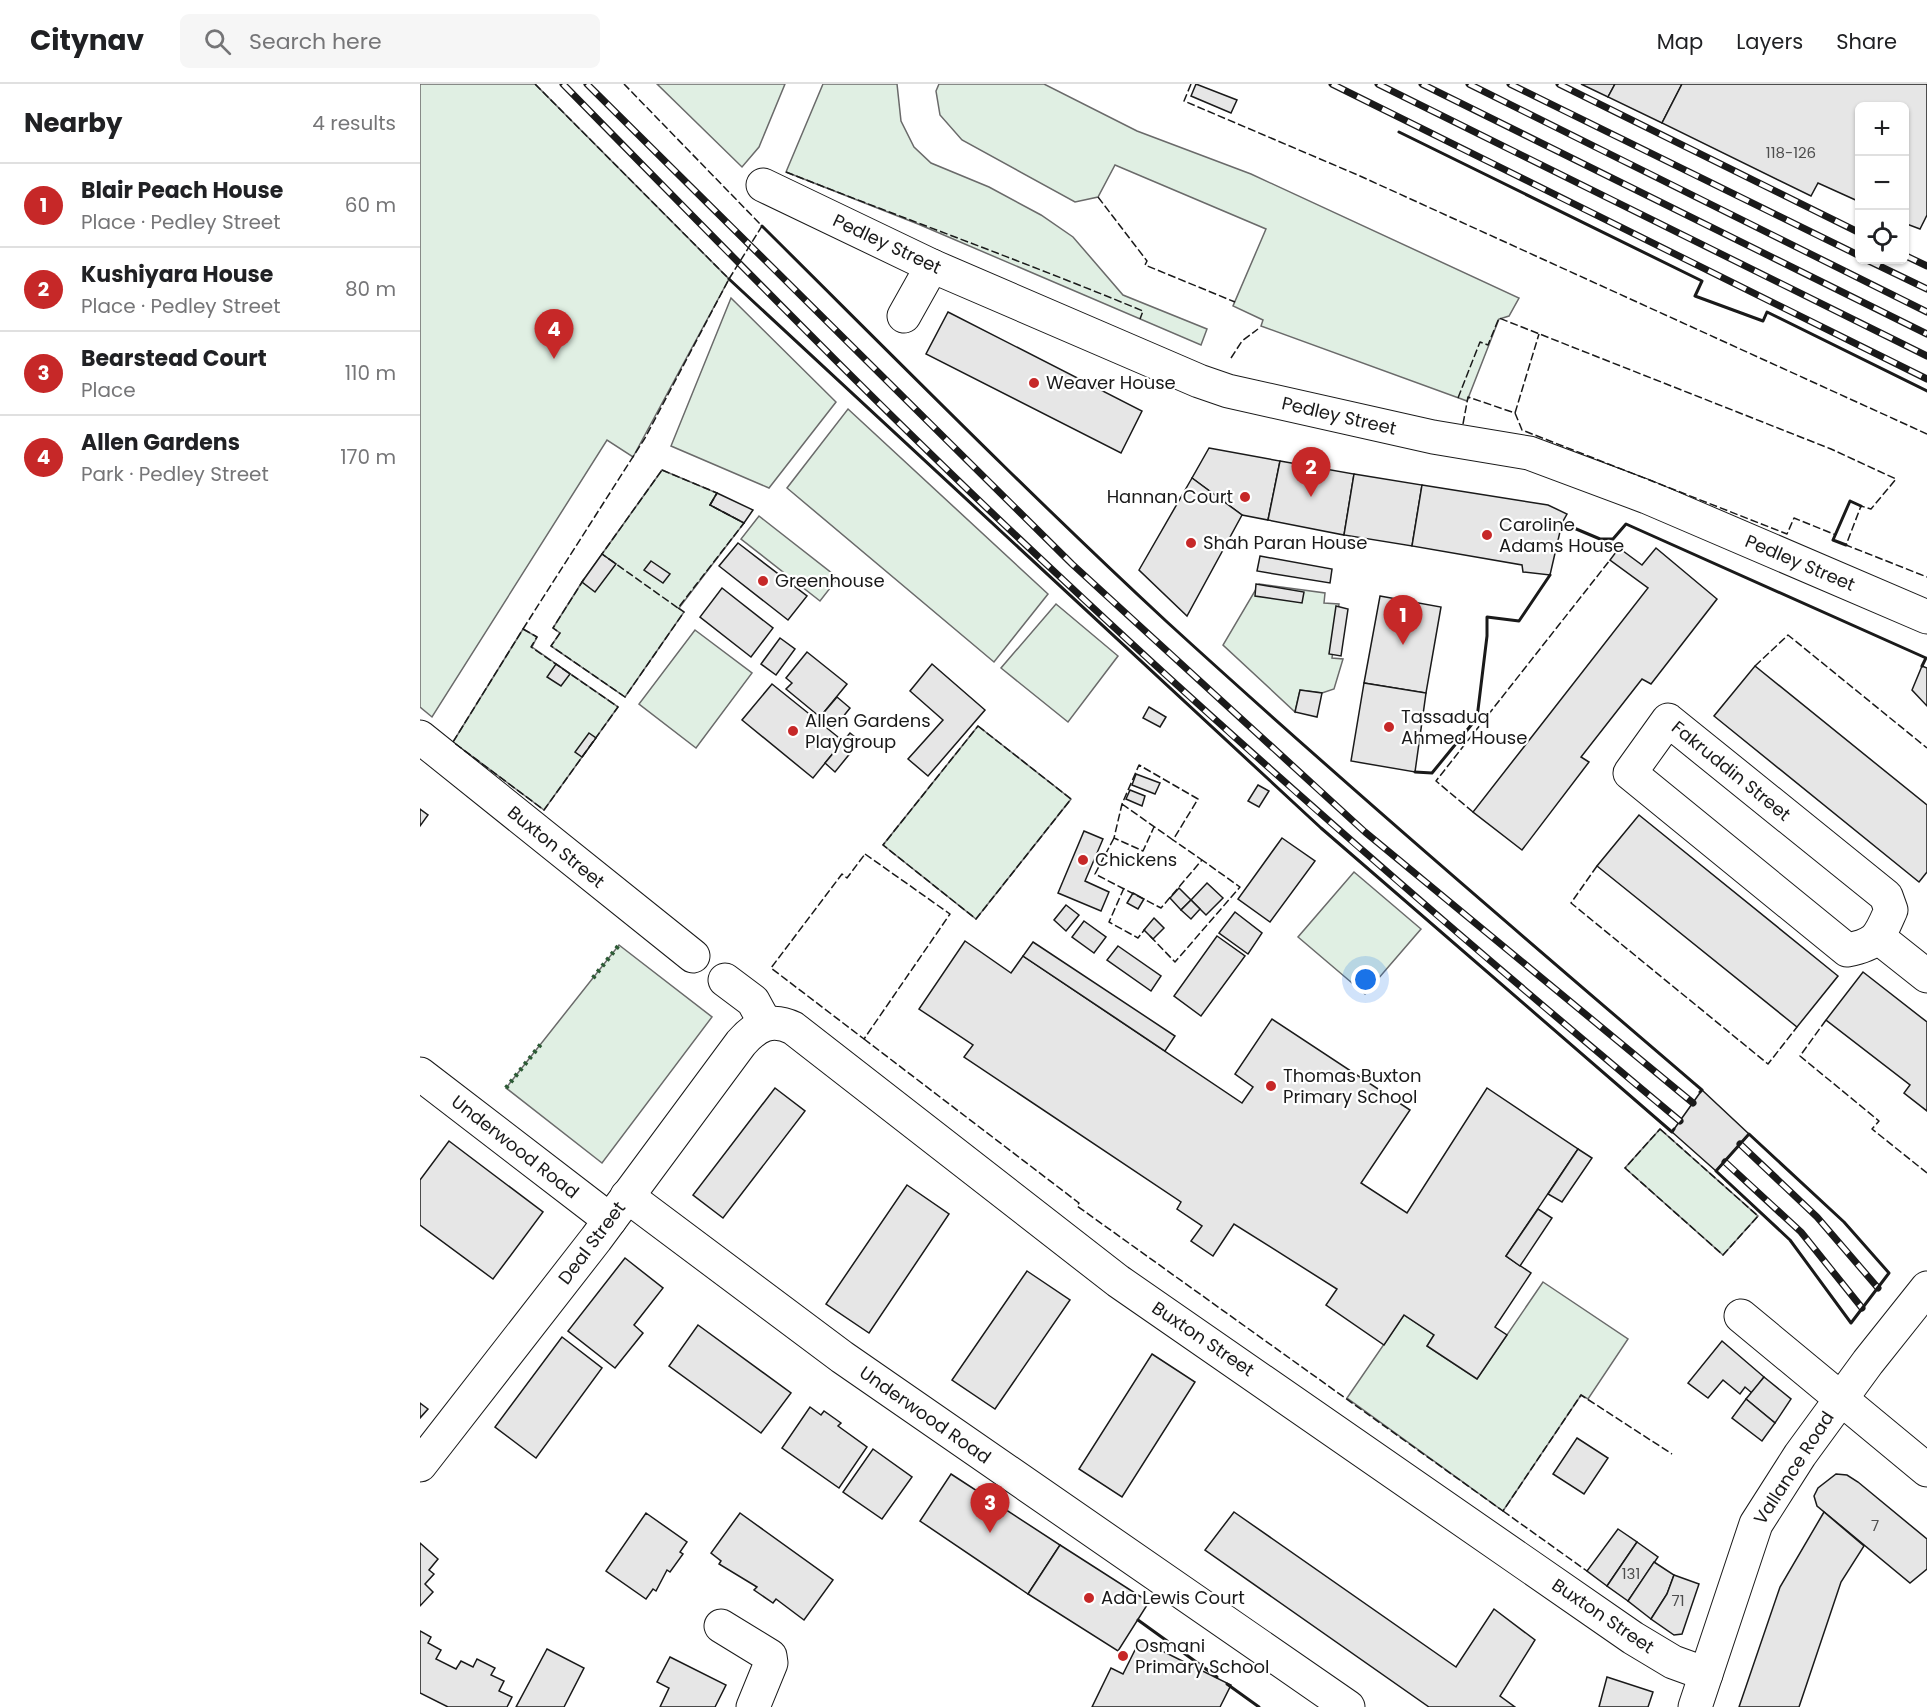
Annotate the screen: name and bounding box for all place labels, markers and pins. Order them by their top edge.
pin: 4 [534,310,574,359]
place label: Weaver House [1046,370,1176,395]
marker: Weaver House [1027,376,1041,390]
pin: 2 [1292,448,1330,497]
place label: Hannan Court [1107,484,1233,509]
marker: Hannan Court [1238,490,1252,504]
place label: Caroline Adams House [1499,512,1624,558]
marker: Caroline Adams House [1480,528,1494,542]
place label: Shah Paran House [1203,530,1367,555]
marker: Shah Paran House [1184,536,1198,550]
place label: Greenhouse [775,568,885,593]
marker: Greenhouse [756,574,770,588]
pin: 1 [1384,596,1422,645]
place label: Tassaduq Ahmed House [1401,704,1527,750]
place label: Allen Gardens Playgroup [805,708,931,754]
marker: Tassaduq Ahmed House [1382,720,1396,734]
marker: Allen Gardens Playgroup [786,724,800,738]
place label: Chickens [1095,847,1177,872]
marker: Chickens [1076,853,1090,867]
place label: Thomas Buxton Primary School [1283,1063,1421,1109]
marker: Thomas Buxton Primary School [1264,1079,1278,1093]
pin: 3 [970,1484,1010,1533]
place label: Ada Lewis Court [1101,1585,1245,1610]
marker: Ada Lewis Court [1082,1591,1096,1605]
place label: Osmani Primary School [1135,1633,1269,1679]
marker: Osmani Primary School [1116,1649,1130,1663]

